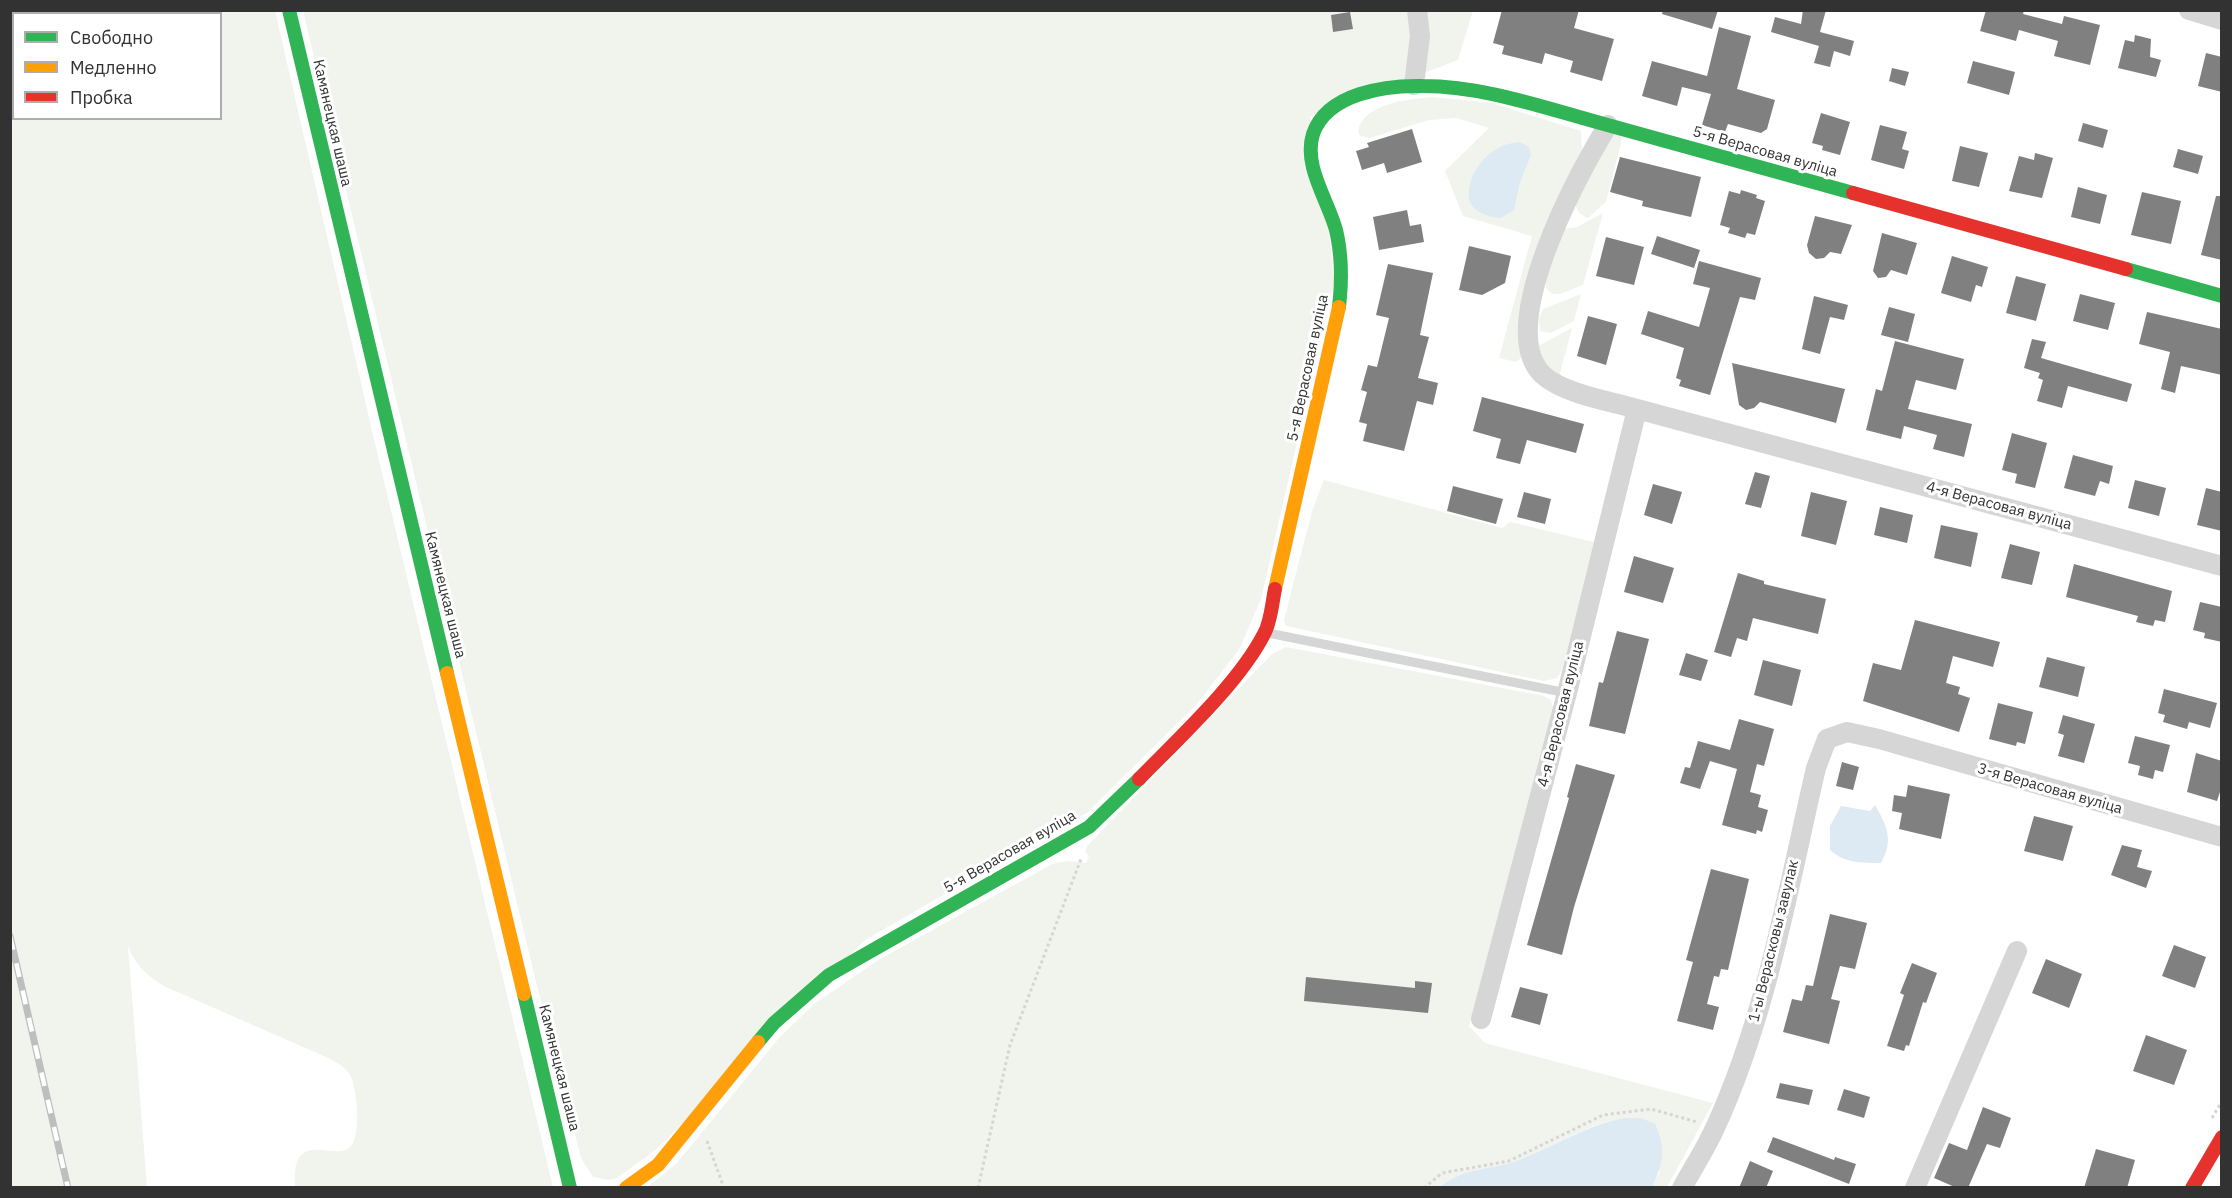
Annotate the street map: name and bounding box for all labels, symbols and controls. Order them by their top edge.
legend [12,12,222,120]
text: Свободно [70,26,153,49]
text: Медленно [70,56,157,79]
street label: Камянецкая шаша [309,58,355,188]
text: Пробка [70,86,133,109]
street label: 5-я Верасовая вуліца [1691,123,1839,181]
street label: 5-я Верасовая вуліца [1284,293,1332,443]
street label: 4-я Верасовая вуліца [1924,478,2074,534]
street label: Камянецкая шаша [421,530,469,660]
street label: 4-я Верасовая вуліца [1534,639,1588,789]
street label: 3-я Верасовая вуліца [1976,760,2124,818]
street label: 5-я Верасовая вуліца [941,807,1079,897]
street label: 1-ы Верасковы завулак [1745,858,1803,1024]
street label: Камянецкая шаша [535,1003,583,1133]

